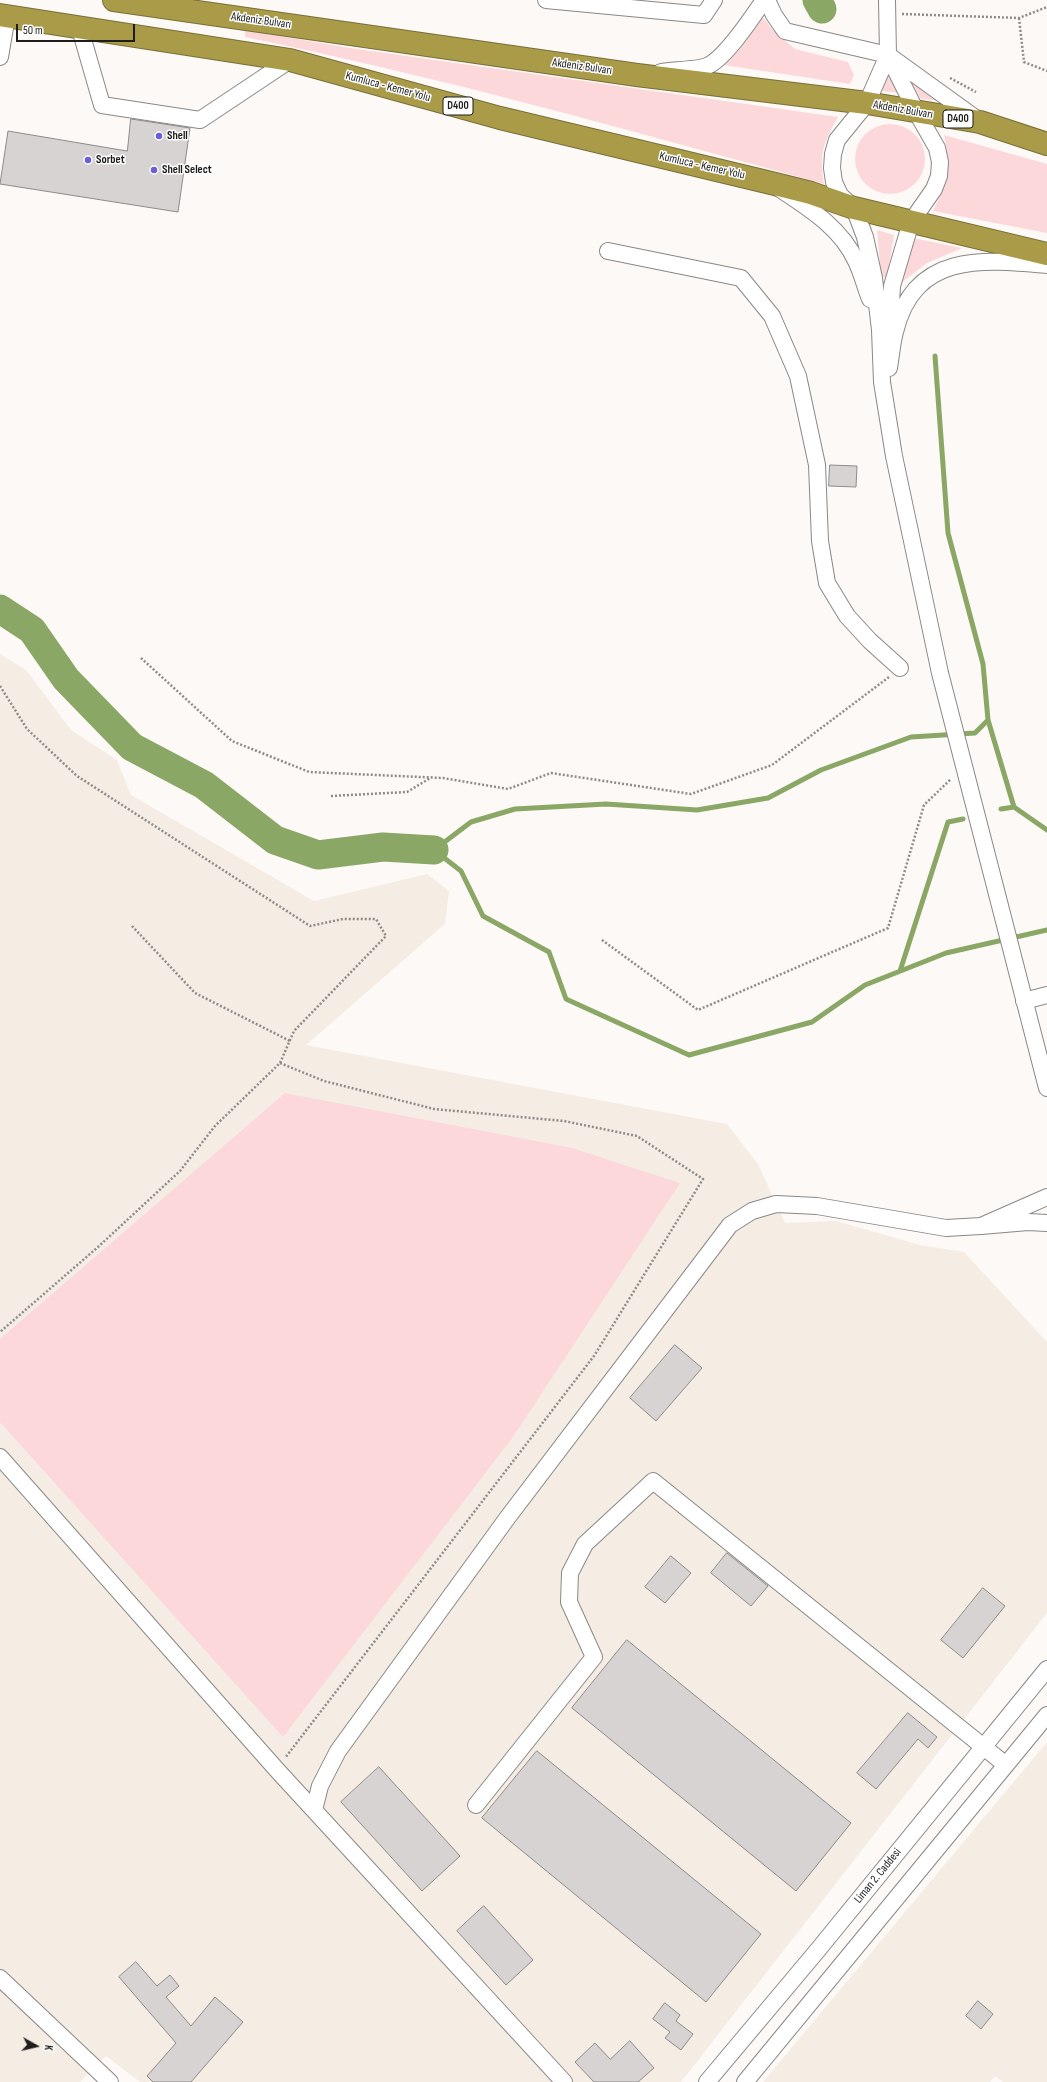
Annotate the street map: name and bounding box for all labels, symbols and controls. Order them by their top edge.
street label: Akdeniz Bulvarı [230,10,292,32]
scale bar [18,16,137,42]
text: 50 m [23,23,43,38]
street label: Akdeniz Bulvarı [551,56,613,78]
street label: Kumluca - Kemer Yolu [344,69,432,105]
road number: D400 [443,97,473,115]
street label: Akdeniz Bulvarı [872,98,934,122]
road number: D400 [943,110,973,128]
place label: Shell [167,129,188,143]
marker: Shell [154,131,164,141]
street label: Kumluca - Kemer Yolu [658,149,746,183]
place label: Sorbet [96,153,125,167]
marker: Sorbet [83,155,93,165]
place label: Shell Select [162,163,212,177]
marker: Shell Select [149,165,159,175]
street label: Liman 2. Caddesi [851,1846,905,1906]
north arrow [16,2026,56,2066]
text: K [42,2044,55,2051]

